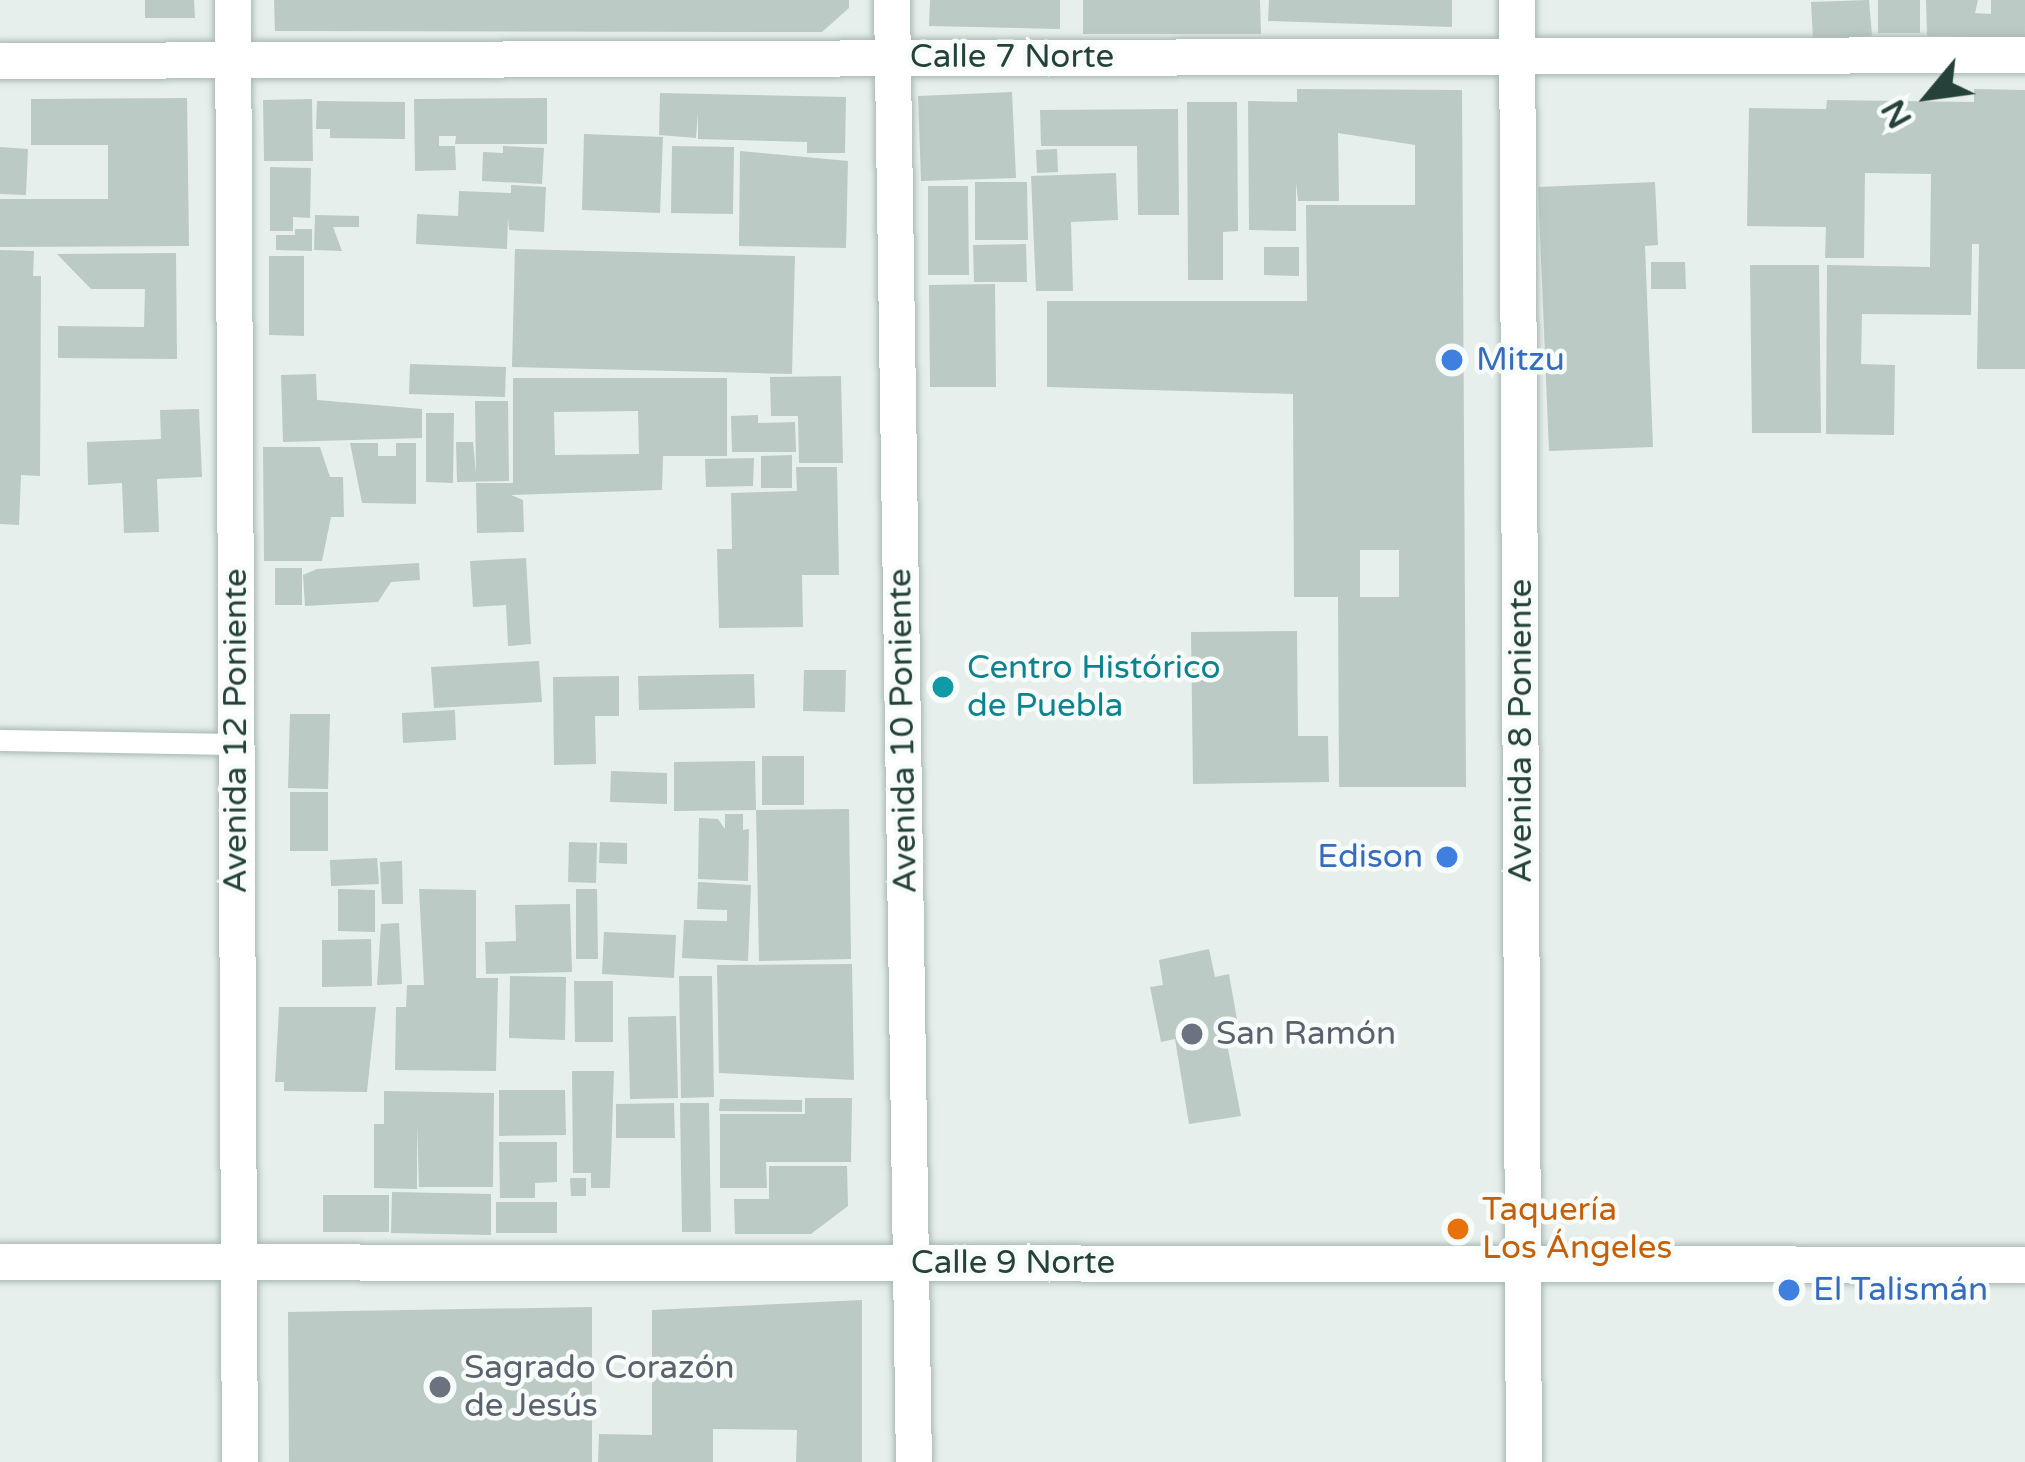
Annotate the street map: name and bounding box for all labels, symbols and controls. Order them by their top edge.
north arrow [1869,36,1989,156]
street label: Calle 7 Norte [910,37,1114,77]
text: N [1874,93,1921,135]
place label: Mitzu [1476,340,1565,380]
marker: Mitzu [1439,347,1465,373]
street label: Avenida 12 Poniente [216,568,256,894]
street label: Avenida 10 Poniente [880,568,926,894]
street label: Avenida 8 Poniente [1501,579,1541,883]
place label: Centro Histórico de Puebla [967,648,1221,726]
marker: Centro Histórico de Puebla [930,674,956,700]
place label: Edison [1317,837,1423,877]
marker: Edison [1434,844,1460,870]
place label: San Ramón [1216,1014,1396,1054]
marker: San Ramón [1179,1021,1205,1047]
place label: Taquería Los Ángeles [1482,1190,1672,1268]
marker: Taquería Los Ángeles [1445,1216,1471,1242]
street label: Calle 9 Norte [911,1243,1115,1283]
place label: El Talismán [1813,1270,1988,1310]
marker: El Talismán [1776,1277,1802,1303]
place label: Sagrado Corazón de Jesús [464,1348,735,1426]
marker: Sagrado Corazón de Jesús [427,1374,453,1400]

